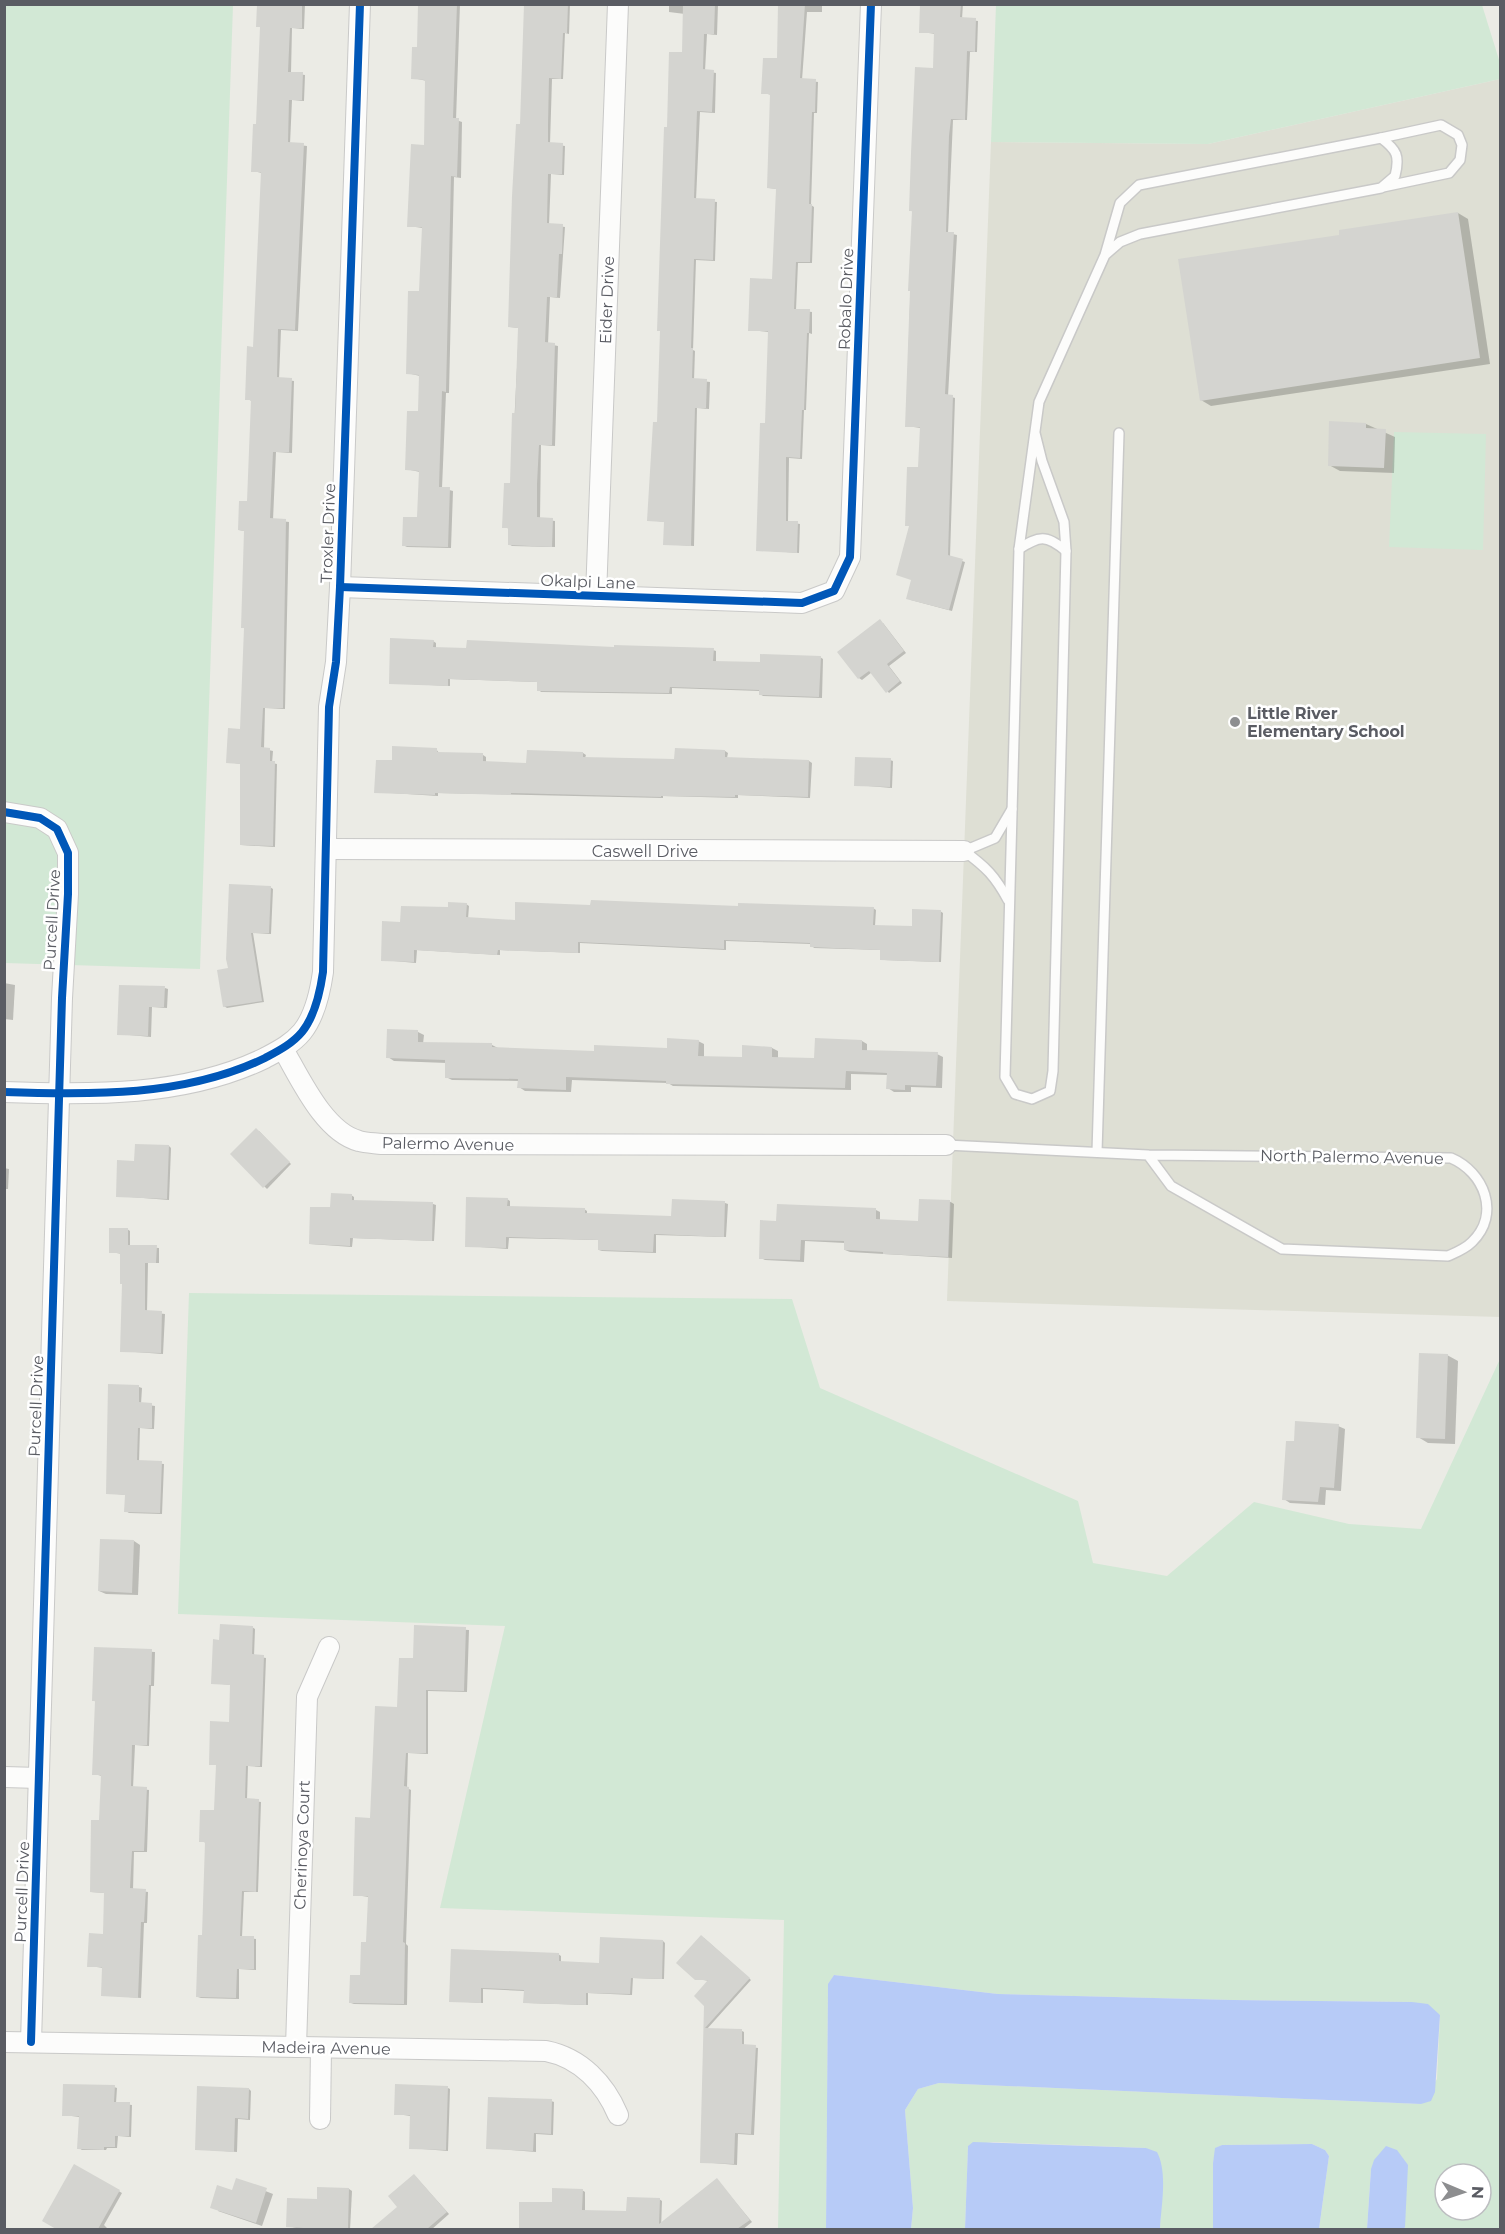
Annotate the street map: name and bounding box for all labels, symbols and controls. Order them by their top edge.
street label: Robalo Drive [835,248,857,350]
street label: Eider Drive [596,256,618,344]
street label: Troxler Drive [317,483,339,583]
street label: Okalpi Lane [540,571,636,593]
place label: Little River Elementary School [1247,704,1405,741]
marker: Little River Elementary School [1228,715,1242,729]
street label: Caswell Drive [592,842,698,861]
street label: Purcell Drive [40,869,64,971]
street label: Palermo Avenue [382,1133,514,1155]
street label: North Palermo Avenue [1260,1146,1444,1168]
street label: Purcell Drive [25,1355,47,1457]
street label: Cherinoya Court [290,1779,314,1910]
street label: Purcell Drive [11,1841,33,1943]
street label: Madeira Avenue [261,2037,391,2059]
north arrow [1433,2162,1493,2222]
text: N [1468,2186,1487,2199]

